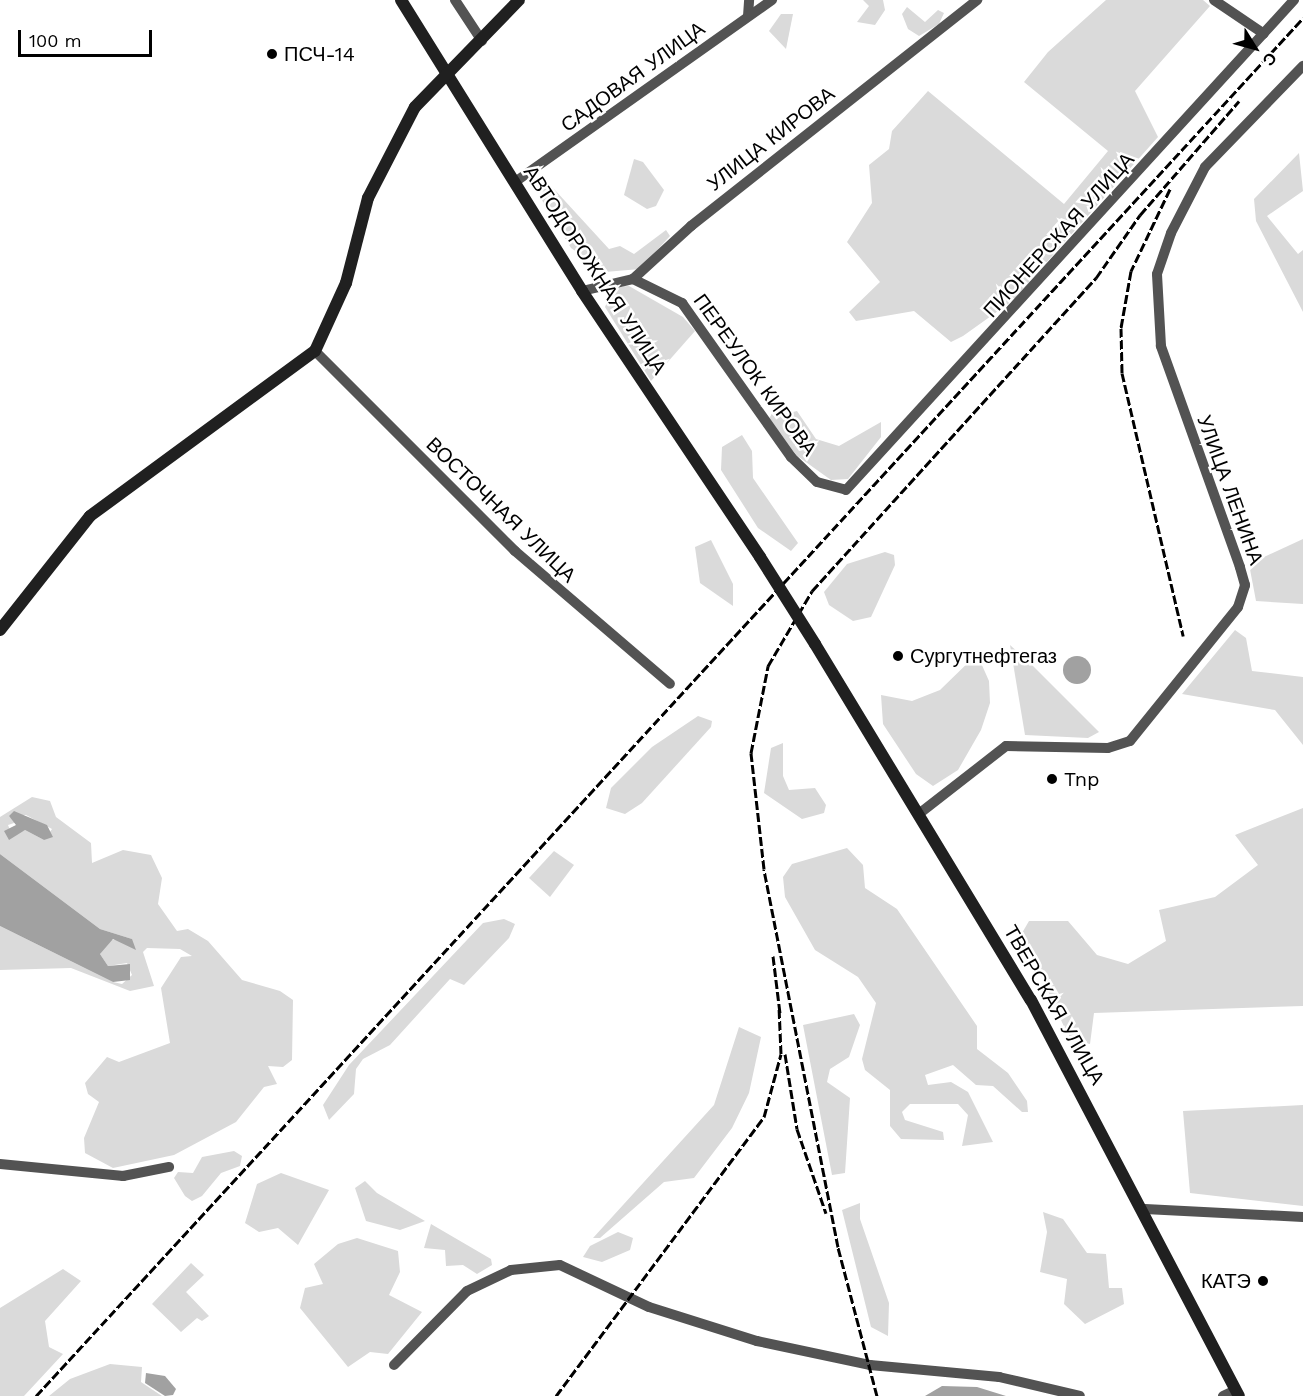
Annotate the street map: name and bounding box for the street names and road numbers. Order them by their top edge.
street label: САДОВАЯ УЛИЦА [556,17,710,137]
street label: УЛИЦА КИРОВА [703,82,839,196]
street label: ПИОНЕРСКАЯ УЛИЦА [979,148,1139,322]
street label: АВТОДОРОЖНАЯ УЛИЦА [518,161,672,379]
street label: ПЕРЕУЛОК КИРОВА [688,289,822,461]
street label: УЛИЦА ЛЕНИНА [1192,412,1268,568]
street label: ВОСТОЧНАЯ УЛИЦА [421,432,581,588]
street label: ТВЕРСКАЯ УЛИЦА [999,921,1109,1089]

